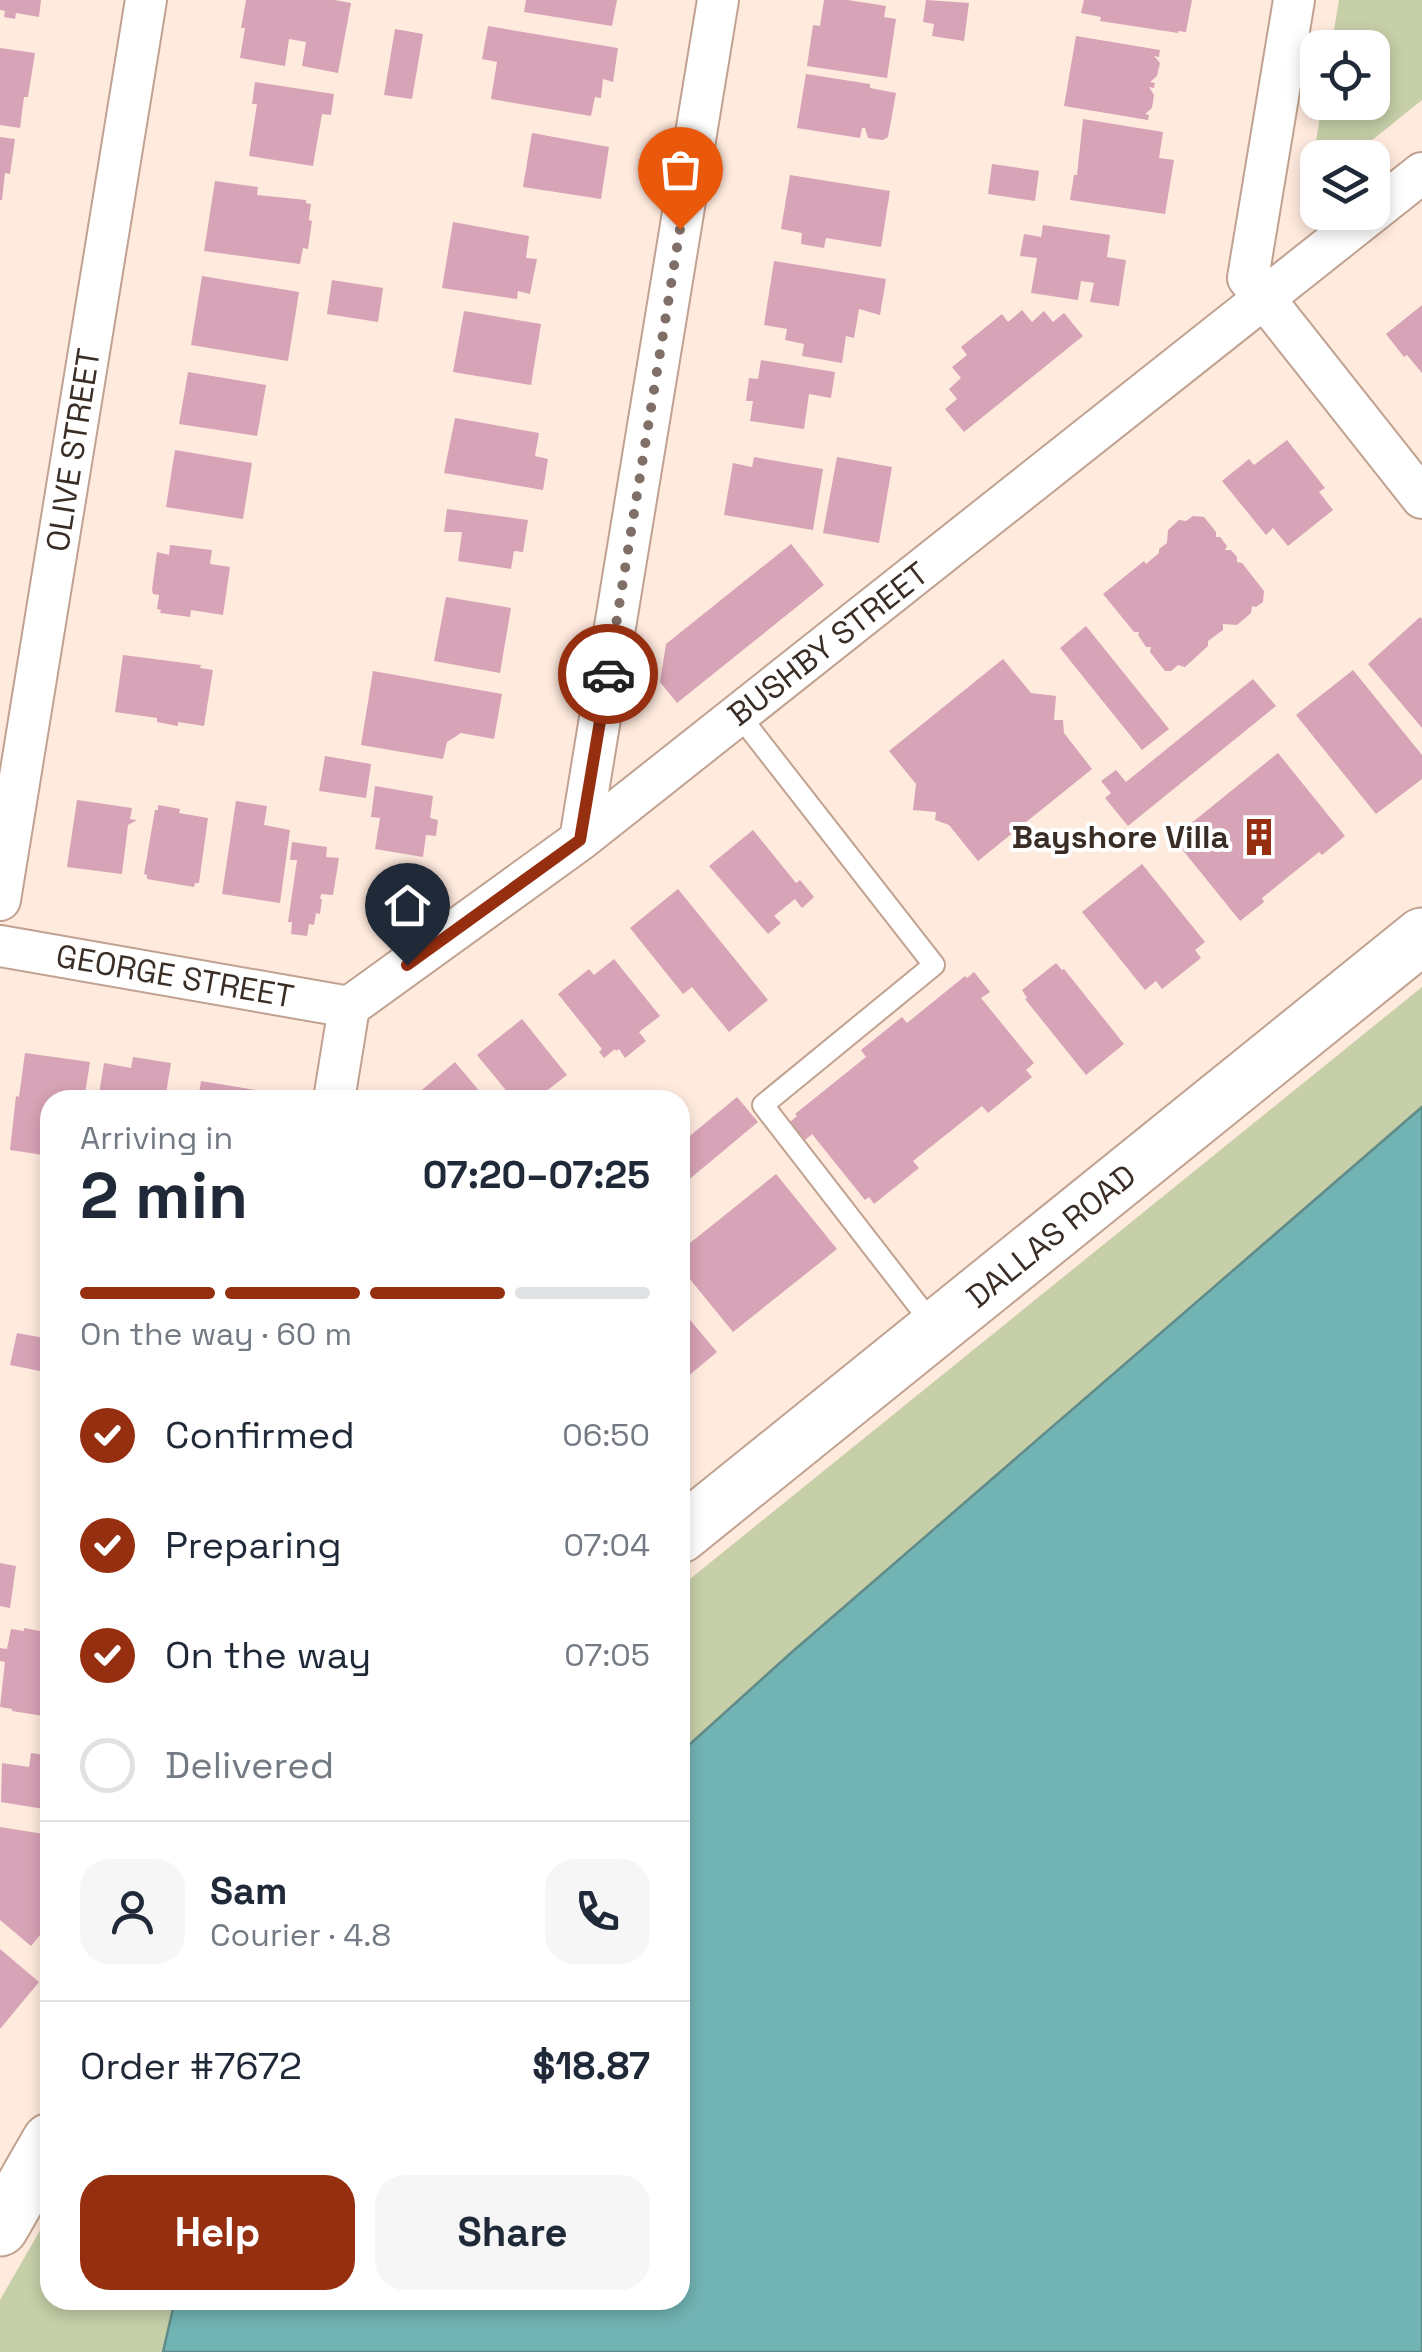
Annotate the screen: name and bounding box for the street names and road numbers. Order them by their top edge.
street label: OLIVE STREET [37,346,109,554]
street label: BUSHBY STREET [720,553,936,735]
street label: GEORGE STREET [53,935,297,1017]
street label: DALLAS ROAD [958,1155,1144,1317]

